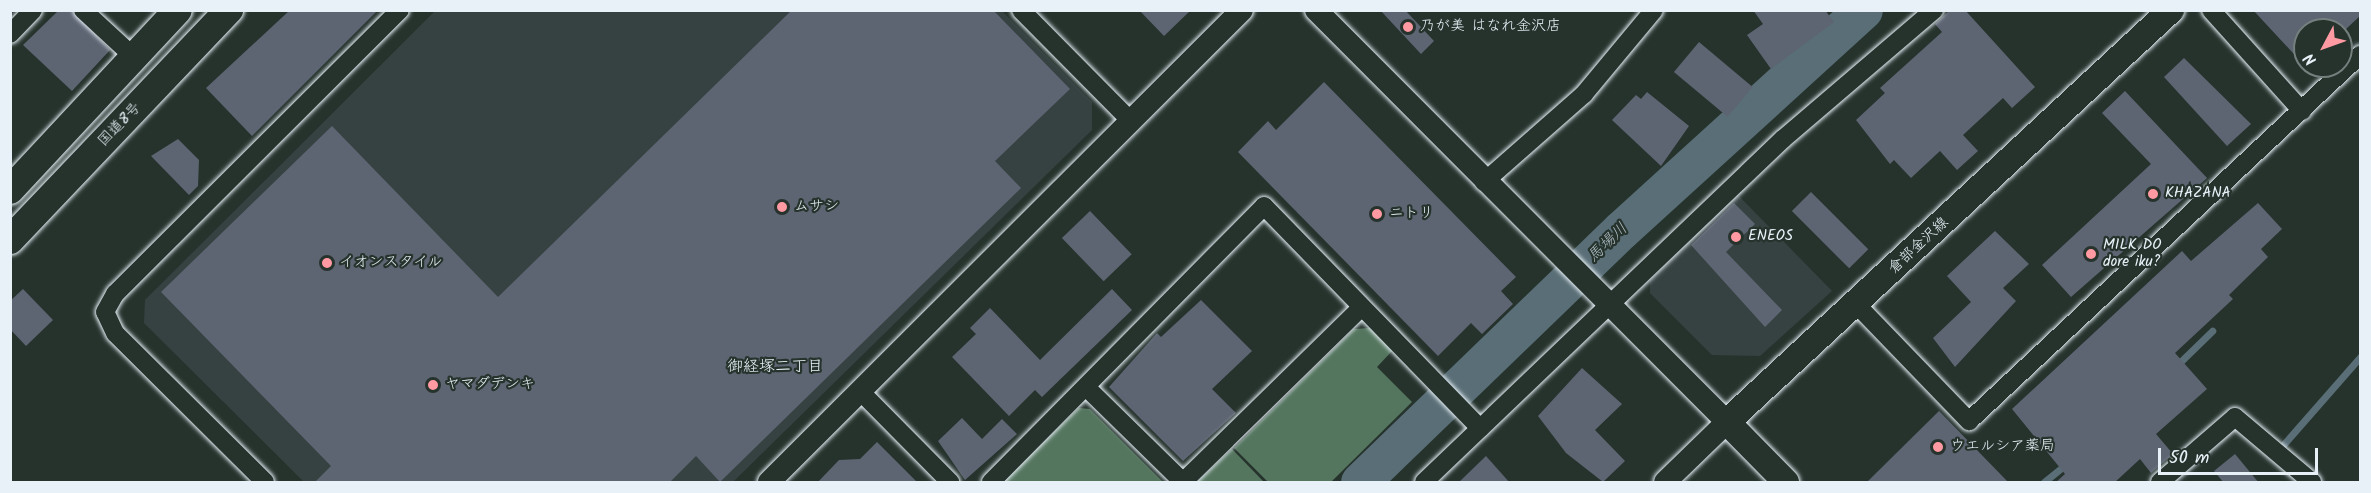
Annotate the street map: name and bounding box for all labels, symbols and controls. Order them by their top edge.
place label: 乃が美 はなれ金沢店 [1420,18,1561,36]
north arrow [2293,18,2353,78]
marker: 乃が美 はなれ金沢店 [1401,20,1415,34]
text: N [2298,47,2323,71]
street label: 国道8号 [95,99,145,151]
place label: KHAZANA [2165,185,2231,203]
marker: KHAZANA [2146,187,2160,201]
place label: ムサシ [794,198,839,216]
marker: ムサシ [775,200,789,214]
place label: ニトリ [1389,205,1434,223]
marker: ニトリ [1370,207,1384,221]
street label: 倉部金沢線 [1885,214,1953,278]
water label: 馬場川 [1584,219,1632,267]
place label: ENEOS [1748,228,1793,246]
marker: ENEOS [1729,230,1743,244]
place label: MILK DO dore iku? [2103,236,2161,271]
marker: MILK DO dore iku? [2084,247,2098,261]
place label: イオンスタイル [339,254,444,272]
marker: イオンスタイル [320,256,334,270]
district label: 御経塚二丁目 [727,357,823,377]
place label: ヤマダデンキ [445,376,535,394]
marker: ヤマダデンキ [426,378,440,392]
scale bar [2161,436,2322,474]
place label: ウエルシア薬局 [1950,438,2055,456]
marker: ウエルシア薬局 [1931,440,1945,454]
text: 50 m [2169,444,2209,473]

